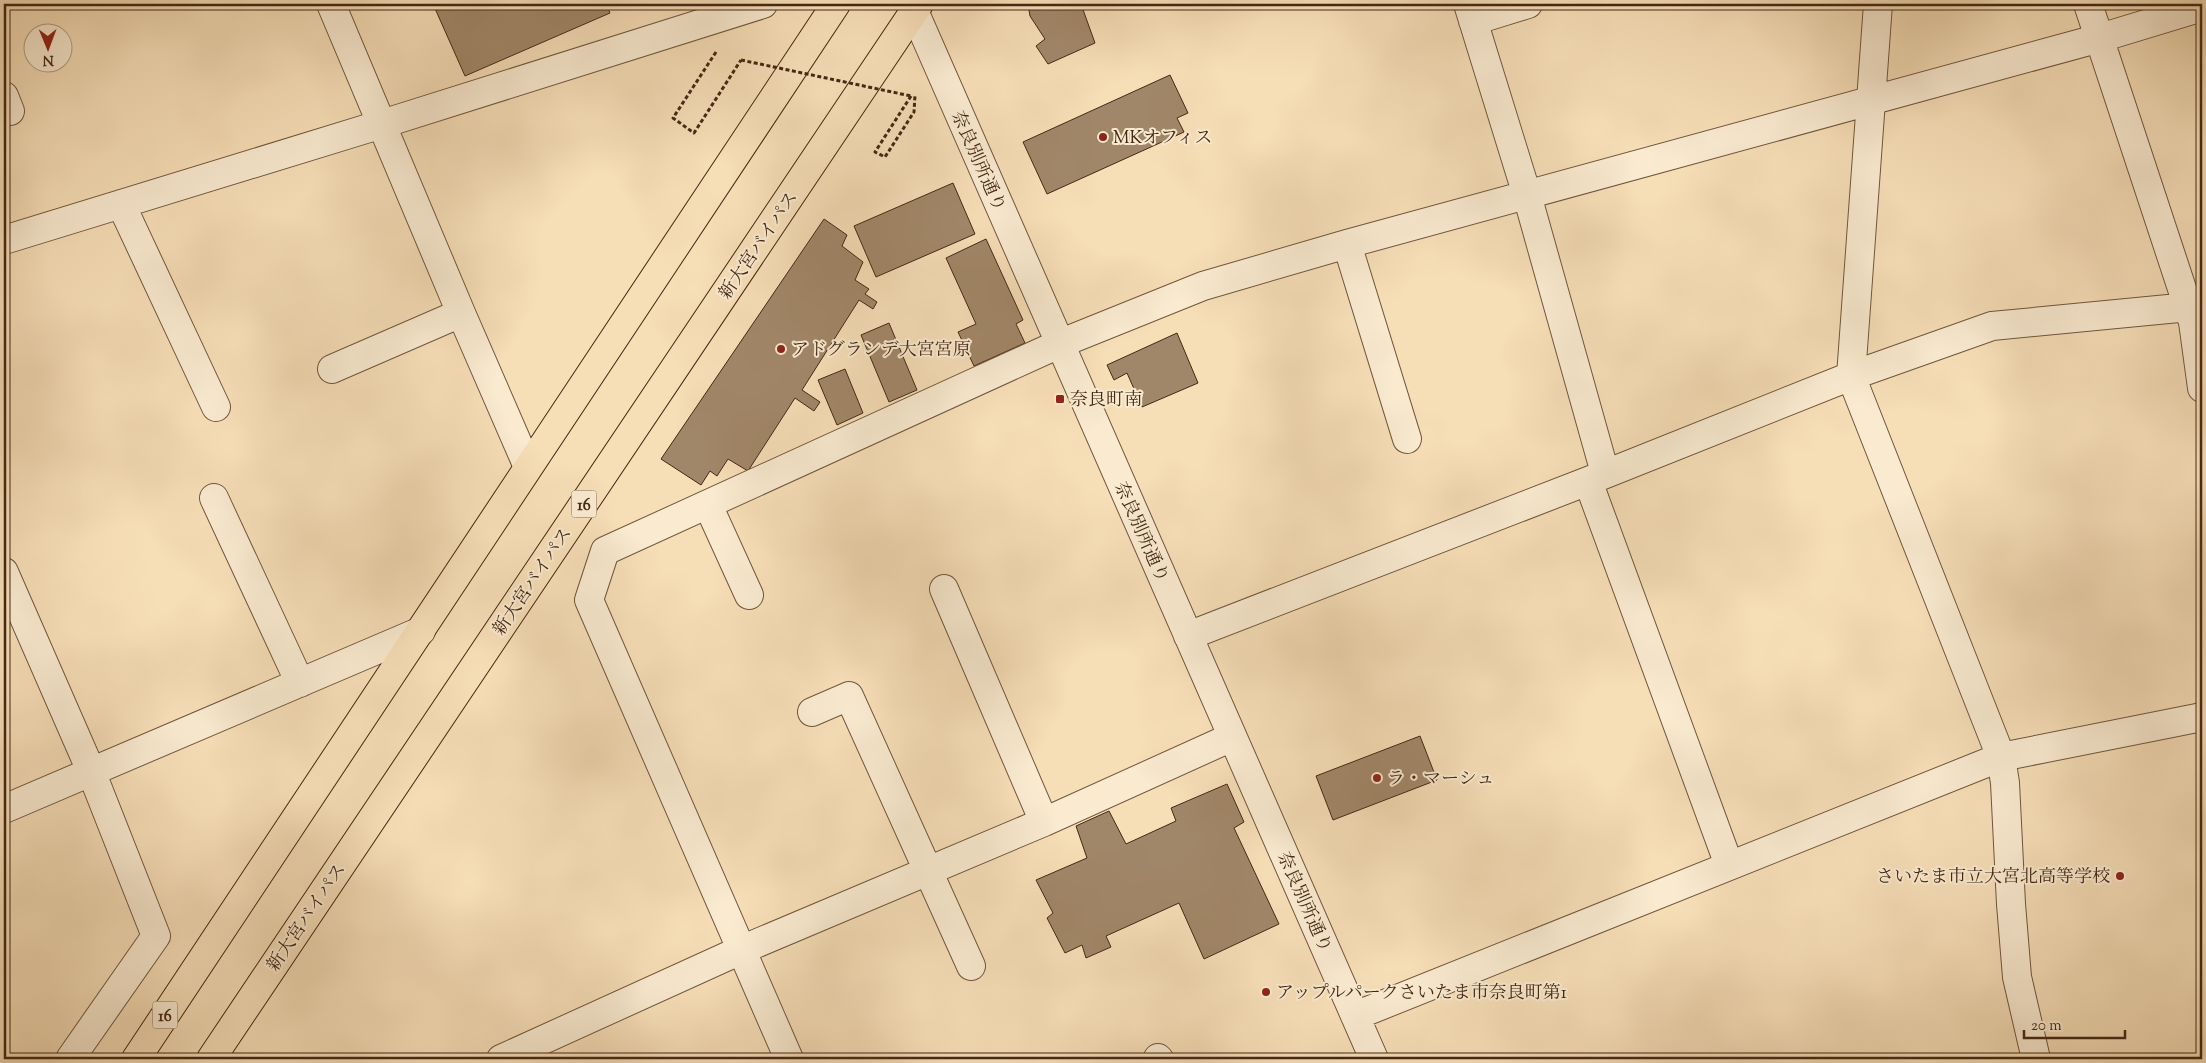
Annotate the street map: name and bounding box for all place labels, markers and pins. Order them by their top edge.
place label: MKオフィス [1113,126,1213,152]
marker: MKオフィス [1097,131,1109,143]
place label: アドグランデ大宮宮原 [791,338,971,364]
marker: アドグランデ大宮宮原 [775,343,787,355]
place label: 奈良町南 [1070,388,1142,414]
marker: 奈良町南 [1054,393,1066,405]
place label: ラ・マーシュ [1387,767,1494,793]
marker: ラ・マーシュ [1371,772,1383,784]
place label: さいたま市立大宮北高等学校 [1876,865,2110,891]
marker: さいたま市立大宮北高等学校 [2114,870,2126,882]
place label: アップルパークさいたま市奈良町第1 [1276,981,1567,1007]
marker: アップルパークさいたま市奈良町第1 [1260,986,1272,998]

